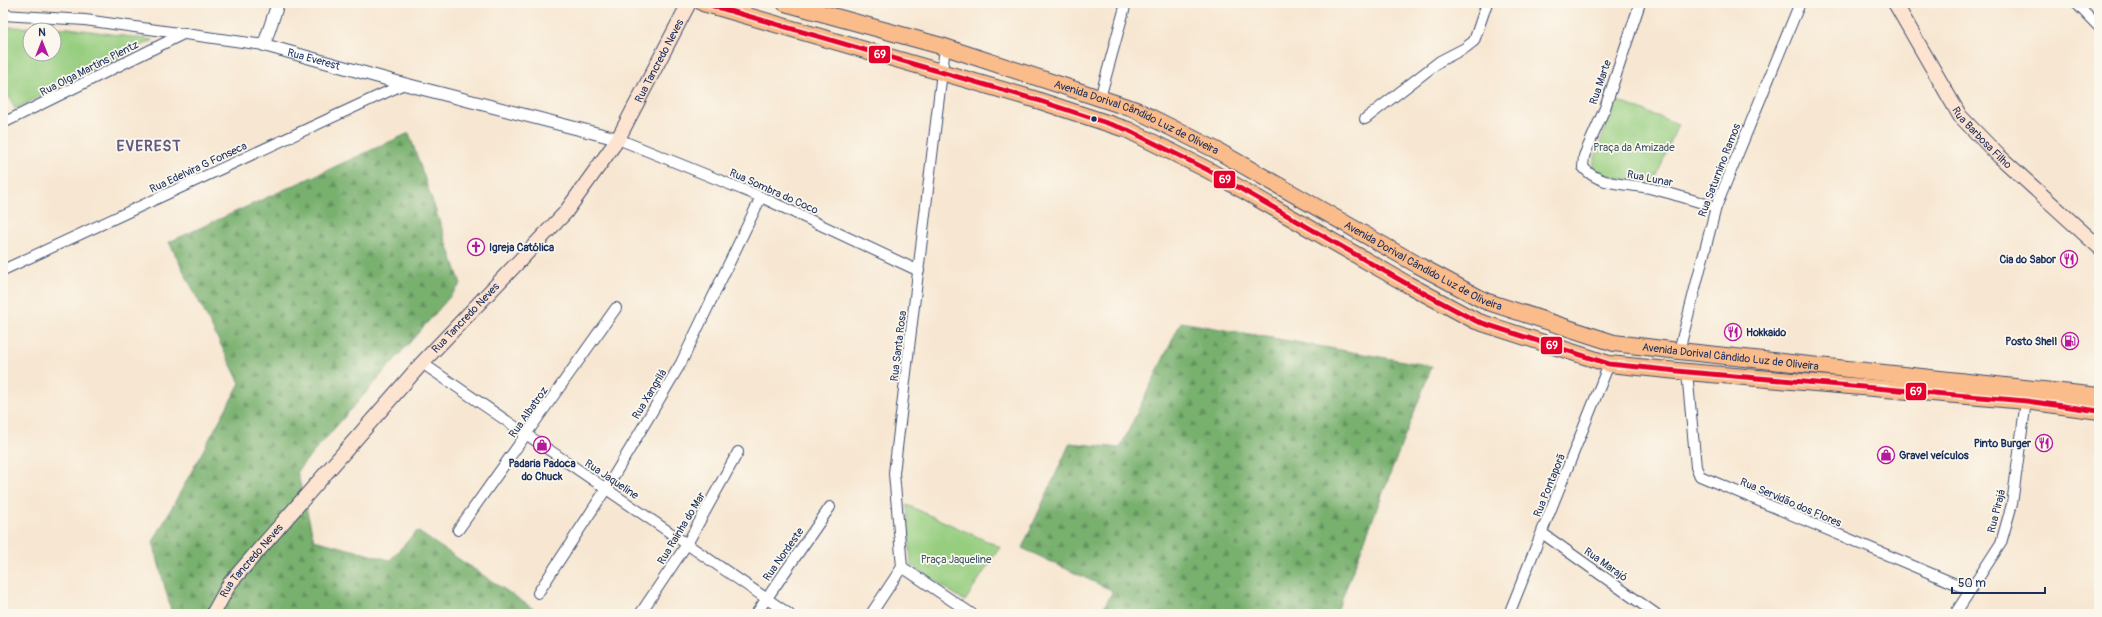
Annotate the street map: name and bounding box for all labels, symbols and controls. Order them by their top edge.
street label: Rua Tancredo Neves [632,17,687,105]
north arrow [22,22,62,62]
text: N [38,26,46,39]
street label: Rua Olga Martins Plentz [38,38,141,99]
line badge: 69 [868,45,891,64]
street label: Rua Everest [286,46,342,73]
text: 69 [874,48,886,61]
street label: Rua Marte [1587,58,1614,106]
street label: Avenida Dorival Cândido Luz de Oliveira [1052,77,1221,157]
street label: Rua Barbosa Filho [1949,105,2014,171]
unlabelled marker [1089,114,1099,124]
street label: Rua Saturnino Ramos [1696,121,1743,219]
district label: EVEREST [116,137,182,156]
street label: Rua Edelvira G Fonseca [148,139,249,196]
park label: Praça da Amizade [1593,141,1675,154]
street label: Rua Sombra do Coco [727,166,820,217]
street label: Rua Lunar [1626,168,1674,189]
line badge: 69 [1213,170,1236,189]
text: 69 [1219,173,1231,186]
street label: Avenida Dorival Cândido Luz de Oliveira [1342,218,1504,313]
church icon: Igreja Católica [466,237,486,257]
place label: Igreja Católica [489,241,554,254]
restaurant icon: Cia do Sabor [2059,249,2079,269]
place label: Cia do Sabor [2000,253,2057,266]
street label: Rua Tancredo Neves [429,280,502,356]
street label: Rua Santa Rosa [888,310,909,382]
restaurant icon: Hokkaido [1723,322,1743,342]
place label: Hokkaido [1746,326,1786,339]
fuel station icon: Posto Shell [2060,331,2080,351]
place label: Posto Shell [2005,335,2057,348]
line badge: 69 [1540,336,1563,355]
text: 69 [1546,339,1558,352]
street label: Avenida Dorival Cândido Luz de Oliveira [1642,341,1819,373]
street label: Rua Xangrilá [629,367,669,422]
line badge: 69 [1905,382,1927,401]
street label: Rua Albatroz [506,384,551,440]
text: 69 [1910,385,1922,398]
restaurant icon: Pinto Burger [2034,433,2054,453]
shop icon: Padaria Padoca do Chuck [532,435,552,455]
place label: Pinto Burger [1974,437,2032,450]
shop icon: Gravel veículos [1876,445,1896,465]
place label: Gravel veículos [1899,449,1969,462]
street label: Rua Pontaporã [1531,451,1568,519]
place label: Padaria Padoca do Chuck [508,457,576,483]
street label: Rua Jaqueline [582,457,642,502]
street label: Rua Servidão dos Flores [1738,475,1844,530]
street label: Rua Pirajá [1985,488,2008,534]
street label: Rua Rainha do Mar [655,490,708,567]
street label: Rua Tancredo Neves [217,521,286,600]
street label: Rua Nordeste [760,525,807,583]
street label: Rua Marajó [1581,545,1630,584]
park label: Praça Jaqueline [921,553,992,566]
scale bar [1952,569,2045,595]
text: 50 m [1958,576,1986,591]

